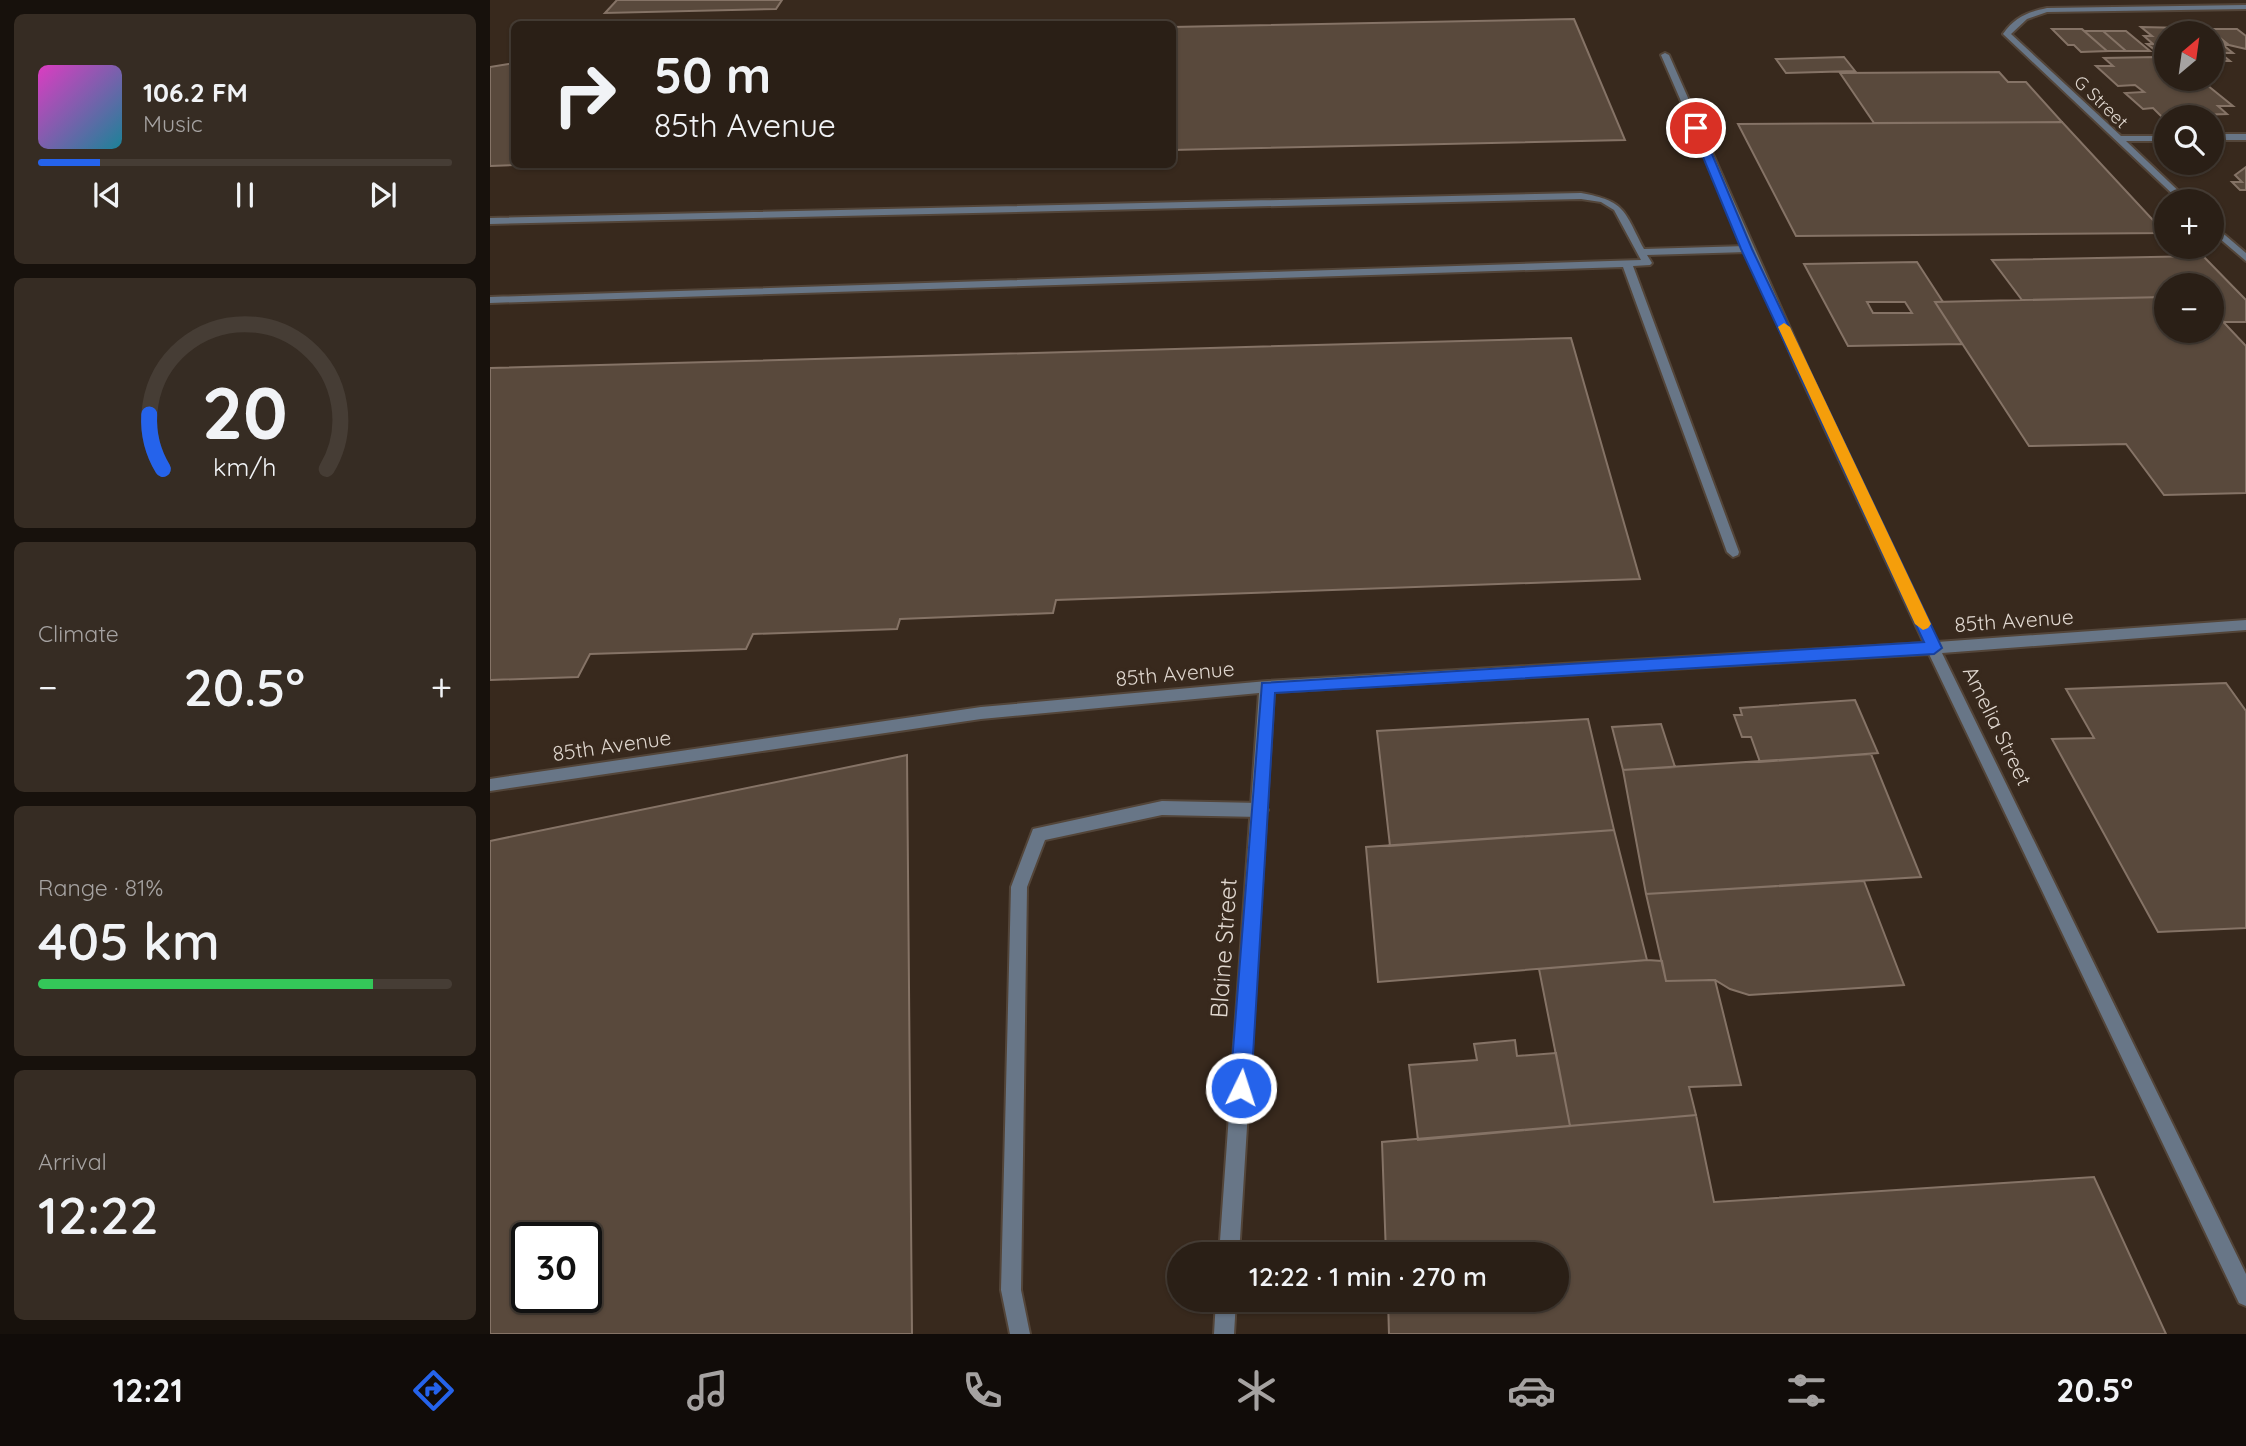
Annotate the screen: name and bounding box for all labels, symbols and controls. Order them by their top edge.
north arrow [2154,21,2224,91]
map controls [2154,21,2224,343]
text: 50 m [654,44,771,105]
icon: right [539,49,630,140]
street label: G Street [2069,70,2133,133]
text: 106.2 FM [143,76,248,109]
pin [1666,98,1726,158]
text: 85th Avenue [654,105,836,145]
button: search [2154,105,2224,175]
text: Music [143,109,203,138]
icon: arrive [1677,109,1715,147]
icon: previous [88,176,126,214]
icon: pause [226,176,264,214]
icon: next [364,176,402,214]
button: + [2154,189,2224,259]
button: − [2154,273,2224,343]
text: 20 [202,366,288,457]
text: km/h [213,451,277,482]
street label: 85th Avenue [1953,603,2074,637]
text: Climate [38,619,119,648]
text: 20.5° [183,654,305,719]
street label: 85th Avenue [1114,655,1236,691]
street label: Amelia Street [1958,662,2038,790]
text: − [38,663,58,711]
text: + [431,663,452,711]
street label: 85th Avenue [551,724,673,766]
text: Range · 81% [38,873,163,902]
street label: Blaine Street [1203,877,1243,1019]
text: 405 km [38,908,220,973]
position arrow [1204,1051,1278,1125]
text: Arrival [38,1147,107,1176]
text: 12:22 [38,1182,159,1247]
speed limit sign: 30 [511,1222,602,1313]
text: 12:22 · 1 min · 270 m [1249,1260,1487,1293]
icon: directions [409,1366,458,1415]
icon: music [683,1366,732,1415]
icon: phone [958,1366,1007,1415]
icon: climate [1232,1366,1281,1415]
icon: car [1507,1366,1556,1415]
icon: filters [1782,1366,1831,1415]
text: 12:21 [113,1370,183,1410]
text: 20.5° [2056,1370,2133,1410]

